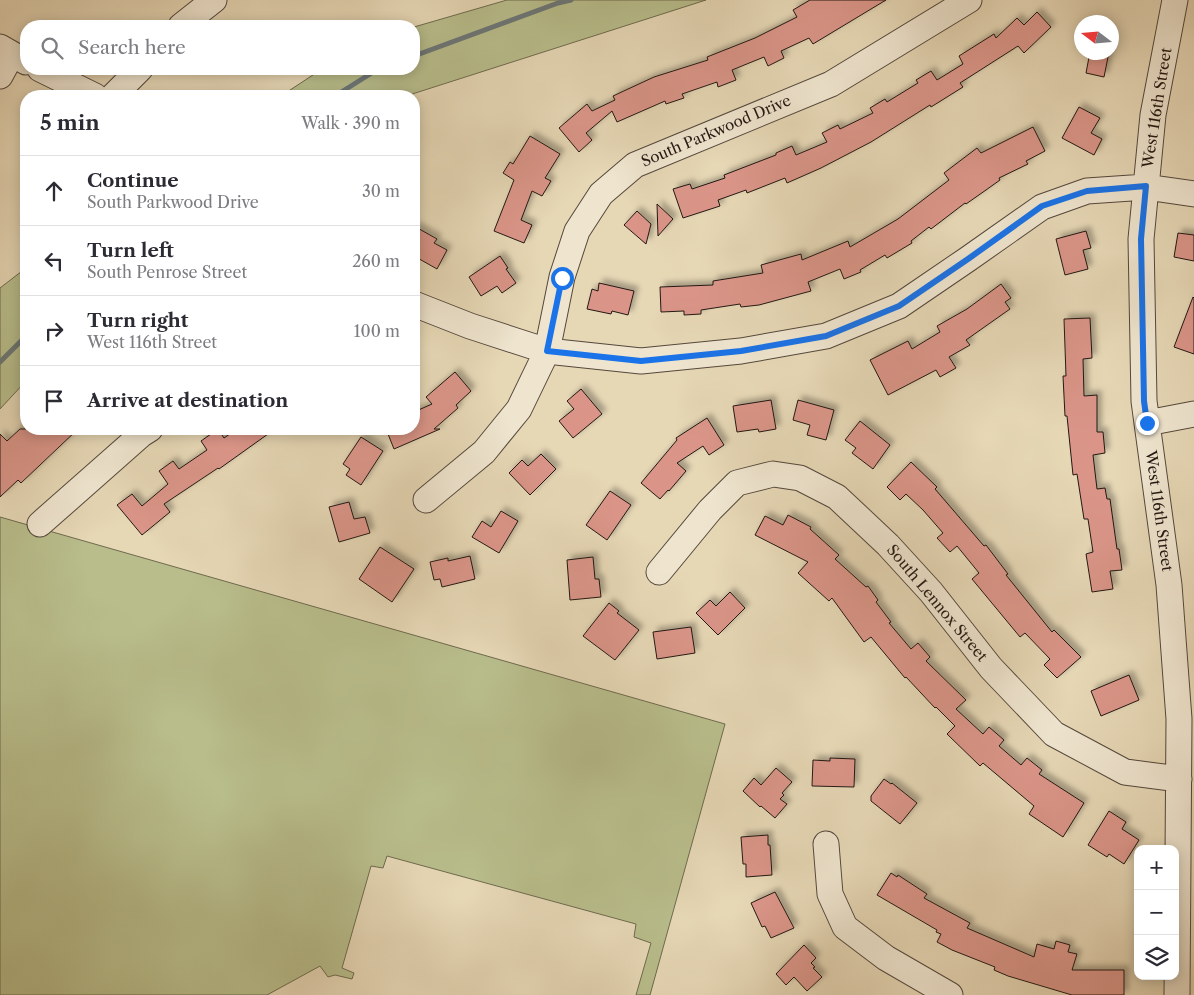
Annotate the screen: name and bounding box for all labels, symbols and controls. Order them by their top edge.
north arrow [1074,15,1119,60]
search box [20,20,420,75]
icon: search [38,34,66,62]
text: Search here [78,36,186,59]
street label: West 116th Street [1137,46,1176,171]
street label: South Parkwood Drive [638,90,794,171]
text: 5 min [40,110,100,135]
text: Walk · 390 m [301,113,400,133]
text: Continue [87,169,179,192]
icon: ahead [40,177,68,205]
text: 30 m [362,181,400,201]
text: South Parkwood Drive [87,192,259,212]
text: Turn left [87,239,174,262]
icon: left [40,247,68,275]
text: 260 m [352,251,400,271]
text: South Penrose Street [87,262,247,282]
route start [551,267,574,290]
text: Turn right [87,309,188,332]
icon: right [40,317,68,345]
text: 100 m [354,321,400,341]
text: West 116th Street [87,332,217,352]
icon: arrive [40,387,68,415]
text: Arrive at destination [87,389,288,412]
route end [1136,412,1159,435]
street label: West 116th Street [1141,448,1177,573]
street label: South Lennox Street [883,540,992,666]
map controls [1134,845,1179,980]
button: + [1134,845,1179,890]
button: − [1134,890,1179,935]
button: layers [1134,935,1179,980]

